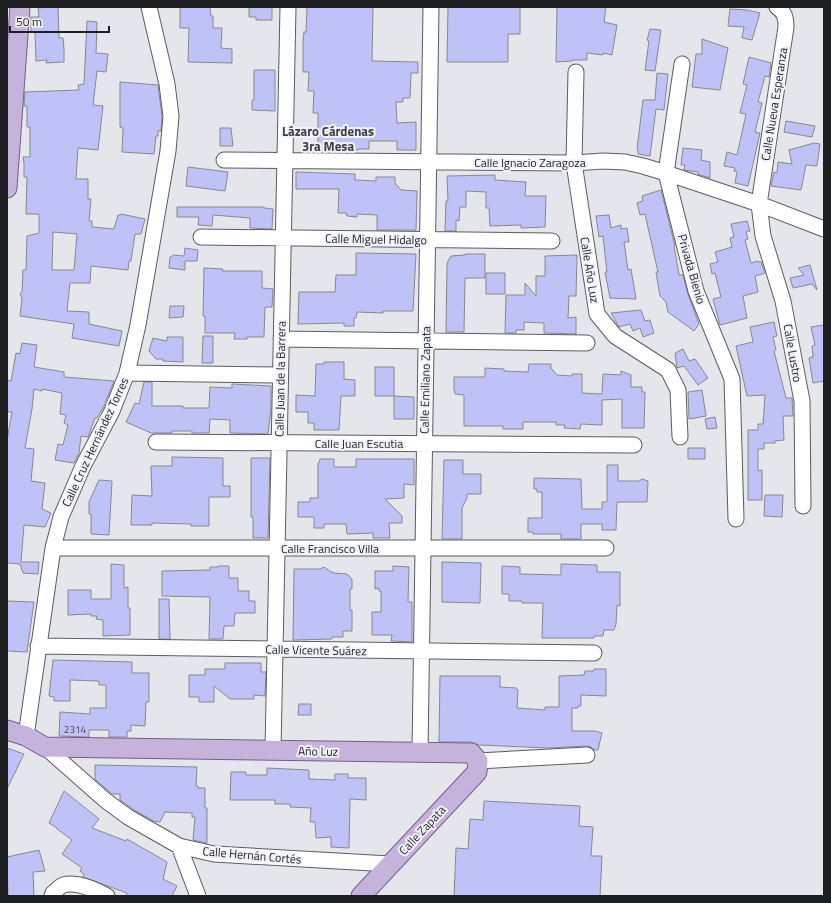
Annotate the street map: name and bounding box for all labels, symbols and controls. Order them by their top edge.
scale bar [10,8,109,34]
text: 50 m [16,12,42,31]
street label: Calle Nueva Esperanza [756,46,792,162]
district label: Lázaro Cárdenas 3ra Mesa [282,121,374,156]
street label: Calle Ignacio Zaragoza [474,153,586,172]
street label: Calle Miguel Hidalgo [325,229,427,249]
street label: Privada Bienio [673,232,711,306]
street label: Calle Año Luz [575,235,605,305]
street label: Calle Juan de la Barrera [269,321,291,437]
street label: Calle Lustro [779,322,807,384]
street label: Calle Emiliano Zapata [415,326,435,434]
street label: Calle Cruz Hernández Torres [57,374,134,510]
street label: Calle Juan Escutia [315,434,403,453]
street label: Calle Francisco Villa [281,539,379,558]
street label: Calle Vicente Suárez [265,640,367,660]
house number: 2314 [64,722,87,737]
street label: Año Luz [298,741,338,761]
street label: Calle Zapata [394,801,450,859]
street label: Calle Hernán Cortés [202,841,303,869]

